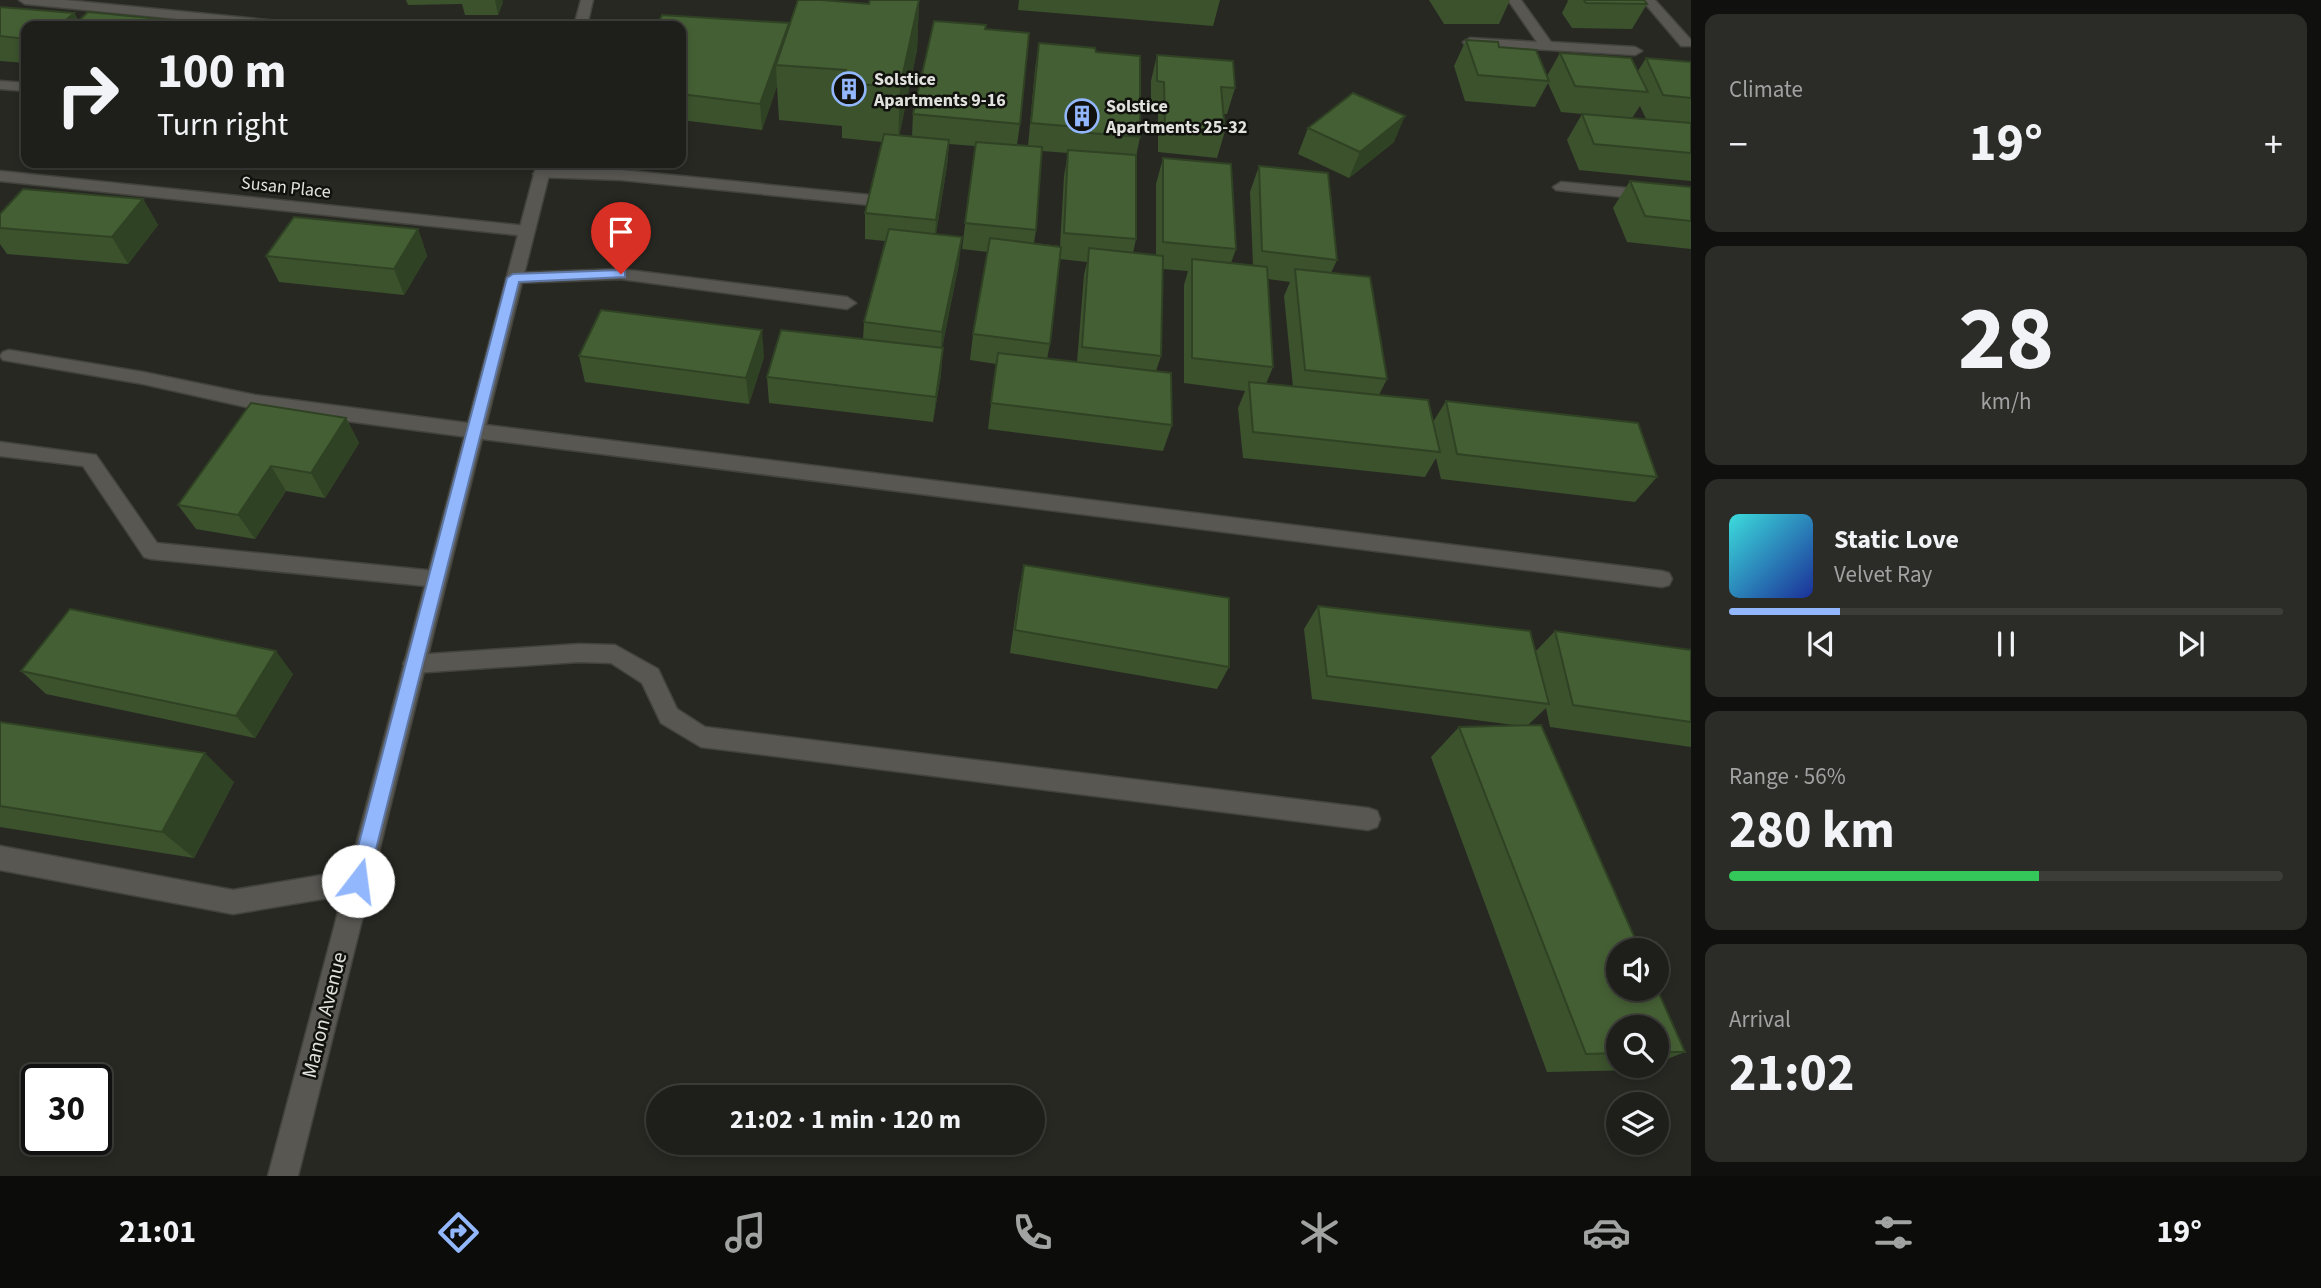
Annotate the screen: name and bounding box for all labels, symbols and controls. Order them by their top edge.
text: 100 m [157,37,286,107]
icon: right [42,49,133,140]
place label: Solstice Apartments 9-16 [873,67,1006,113]
building icon: Solstice Apartments 9-16 [830,70,868,108]
text: Climate [1729,73,1803,106]
place label: Solstice Apartments 25-32 [1105,94,1247,140]
building icon: Solstice Apartments 25-32 [1063,97,1101,135]
text: Turn right [157,102,288,148]
text: 19° [1969,107,2043,181]
text: − [1729,118,1748,172]
text: + [2264,118,2283,172]
street label: Susan Place [240,170,332,205]
pin [591,202,651,274]
icon: arrive [602,213,640,251]
text: 28 [1958,275,2054,404]
text: km/h [1980,385,2032,418]
text: Static Love [1834,521,1959,558]
text: Velvet Ray [1834,558,1932,591]
icon: previous [1802,625,1840,663]
icon: pause [1987,625,2025,663]
icon: next [2172,625,2210,663]
text: Range · 56% [1729,760,1846,793]
text: 280 km [1729,794,1895,868]
position arrow [321,844,395,918]
map controls [1606,938,1669,1155]
button: sound [1606,938,1669,1001]
street label: Manon Avenue [294,949,354,1081]
text: Arrival [1729,1003,1791,1036]
button: search [1606,1015,1669,1078]
text: 21:02 [1729,1037,1854,1111]
speed limit sign: 30 [21,1064,112,1155]
button: layers [1606,1092,1669,1155]
text: 21:02 · 1 min · 120 m [730,1101,961,1138]
icon: directions [434,1208,483,1257]
icon: music [721,1208,770,1257]
icon: phone [1008,1208,1057,1257]
icon: climate [1295,1208,1344,1257]
icon: car [1582,1208,1631,1257]
icon: filters [1869,1208,1918,1257]
text: 21:01 [119,1209,196,1255]
text: 19° [2156,1209,2202,1255]

